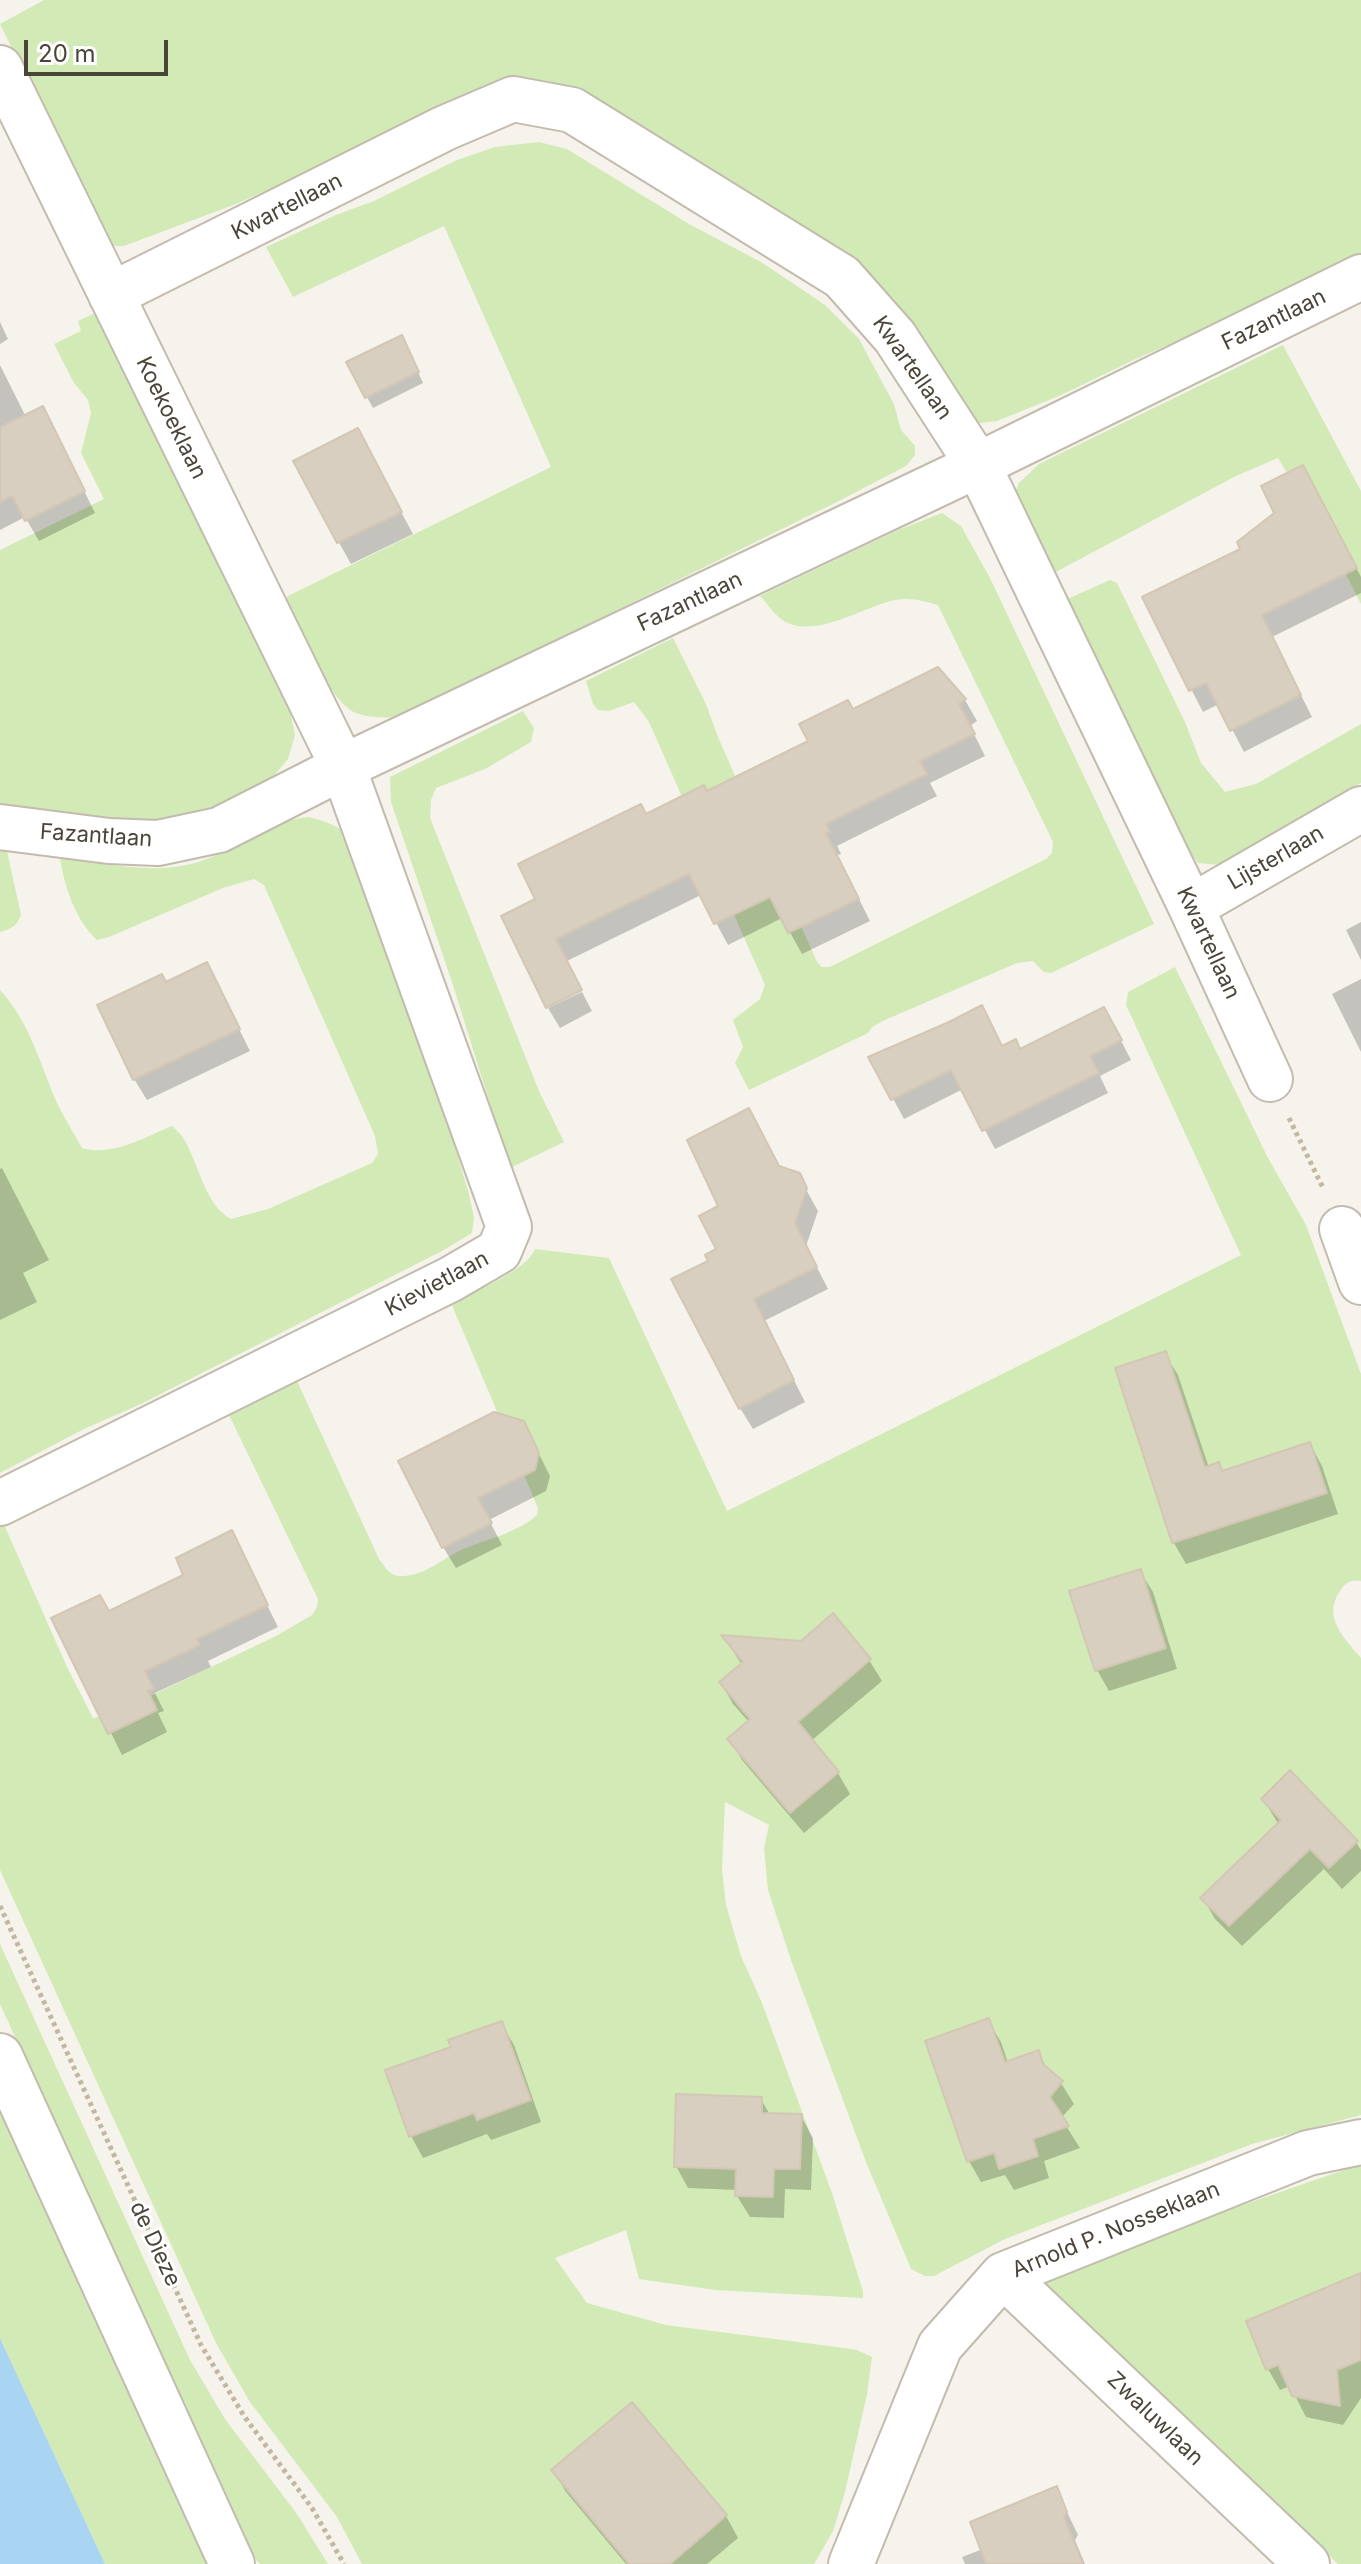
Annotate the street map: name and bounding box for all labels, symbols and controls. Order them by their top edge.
scale bar [28,24,172,74]
text: 20 m [38,39,96,68]
street label: Kwartellaan [227,168,347,246]
street label: Fazantlaan [1218,283,1330,357]
street label: Kwartellaan [867,311,957,425]
street label: Koekoeklaan [130,353,212,483]
street label: Fazantlaan [633,566,747,638]
street label: Fazantlaan [39,819,153,853]
street label: Lijsterlaan [1223,820,1329,896]
street label: Kwartellaan [1171,883,1245,1003]
street label: Kievietlaan [381,1246,493,1322]
street label: Arnold P. Nosseklaan [1008,2176,1224,2284]
street label: de Dieze [124,2197,186,2291]
street label: Zwaluwlaan [1101,2367,1209,2471]

